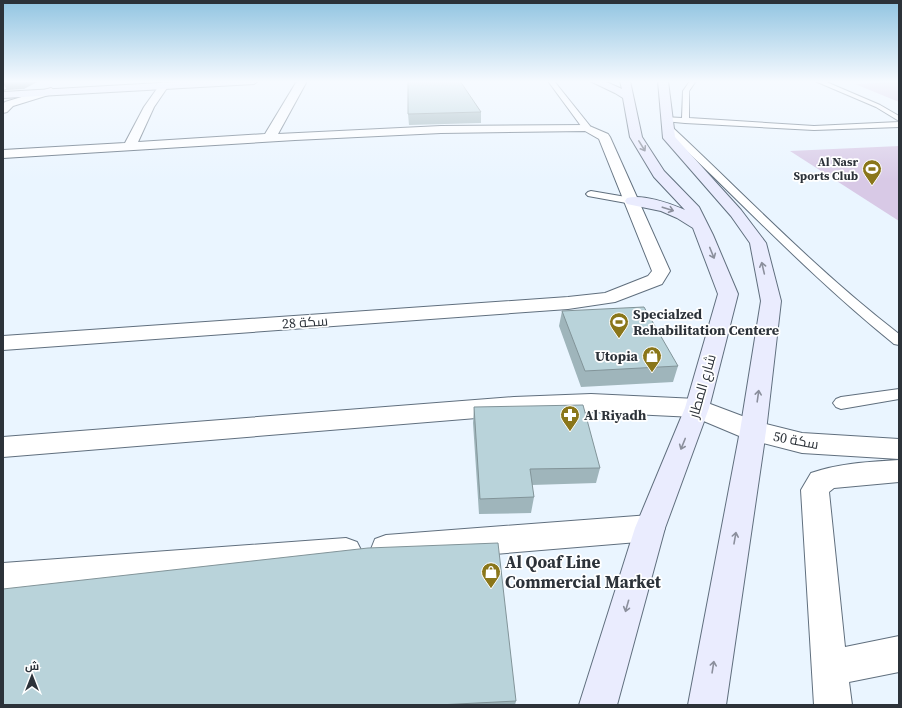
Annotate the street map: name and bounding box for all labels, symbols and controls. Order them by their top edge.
one-way arrow [638,140,646,151]
place label: Al Nasr Sports Club [793,154,858,184]
sports icon: Al Nasr Sports Club [861,158,883,186]
one-way arrow [662,205,674,213]
one-way arrow [709,247,717,259]
one-way arrow [759,262,767,275]
place label: Specialzed Rehabilitation Centere [633,304,779,340]
street label: سكة 28 [281,310,329,334]
sports icon: Specialzed Rehabilitation Centere [608,311,630,339]
shop icon: Utopia [641,345,663,373]
place label: Utopia [595,346,639,366]
street label: شارع المطار [683,352,721,421]
one-way arrow [754,390,762,403]
pharmacy icon: Al Riyadh [559,404,581,432]
place label: Al Riyadh [584,405,647,425]
street label: سكة 50 [771,426,821,454]
one-way arrow [679,437,687,449]
one-way arrow [731,532,739,545]
place label: Al Qoaf Line Commercial Market [505,550,662,594]
shop icon: Al Qoaf Line Commercial Market [480,561,502,589]
one-way arrow [623,599,630,612]
north arrow [12,656,52,696]
text: ش [25,659,39,674]
one-way arrow [709,660,717,673]

